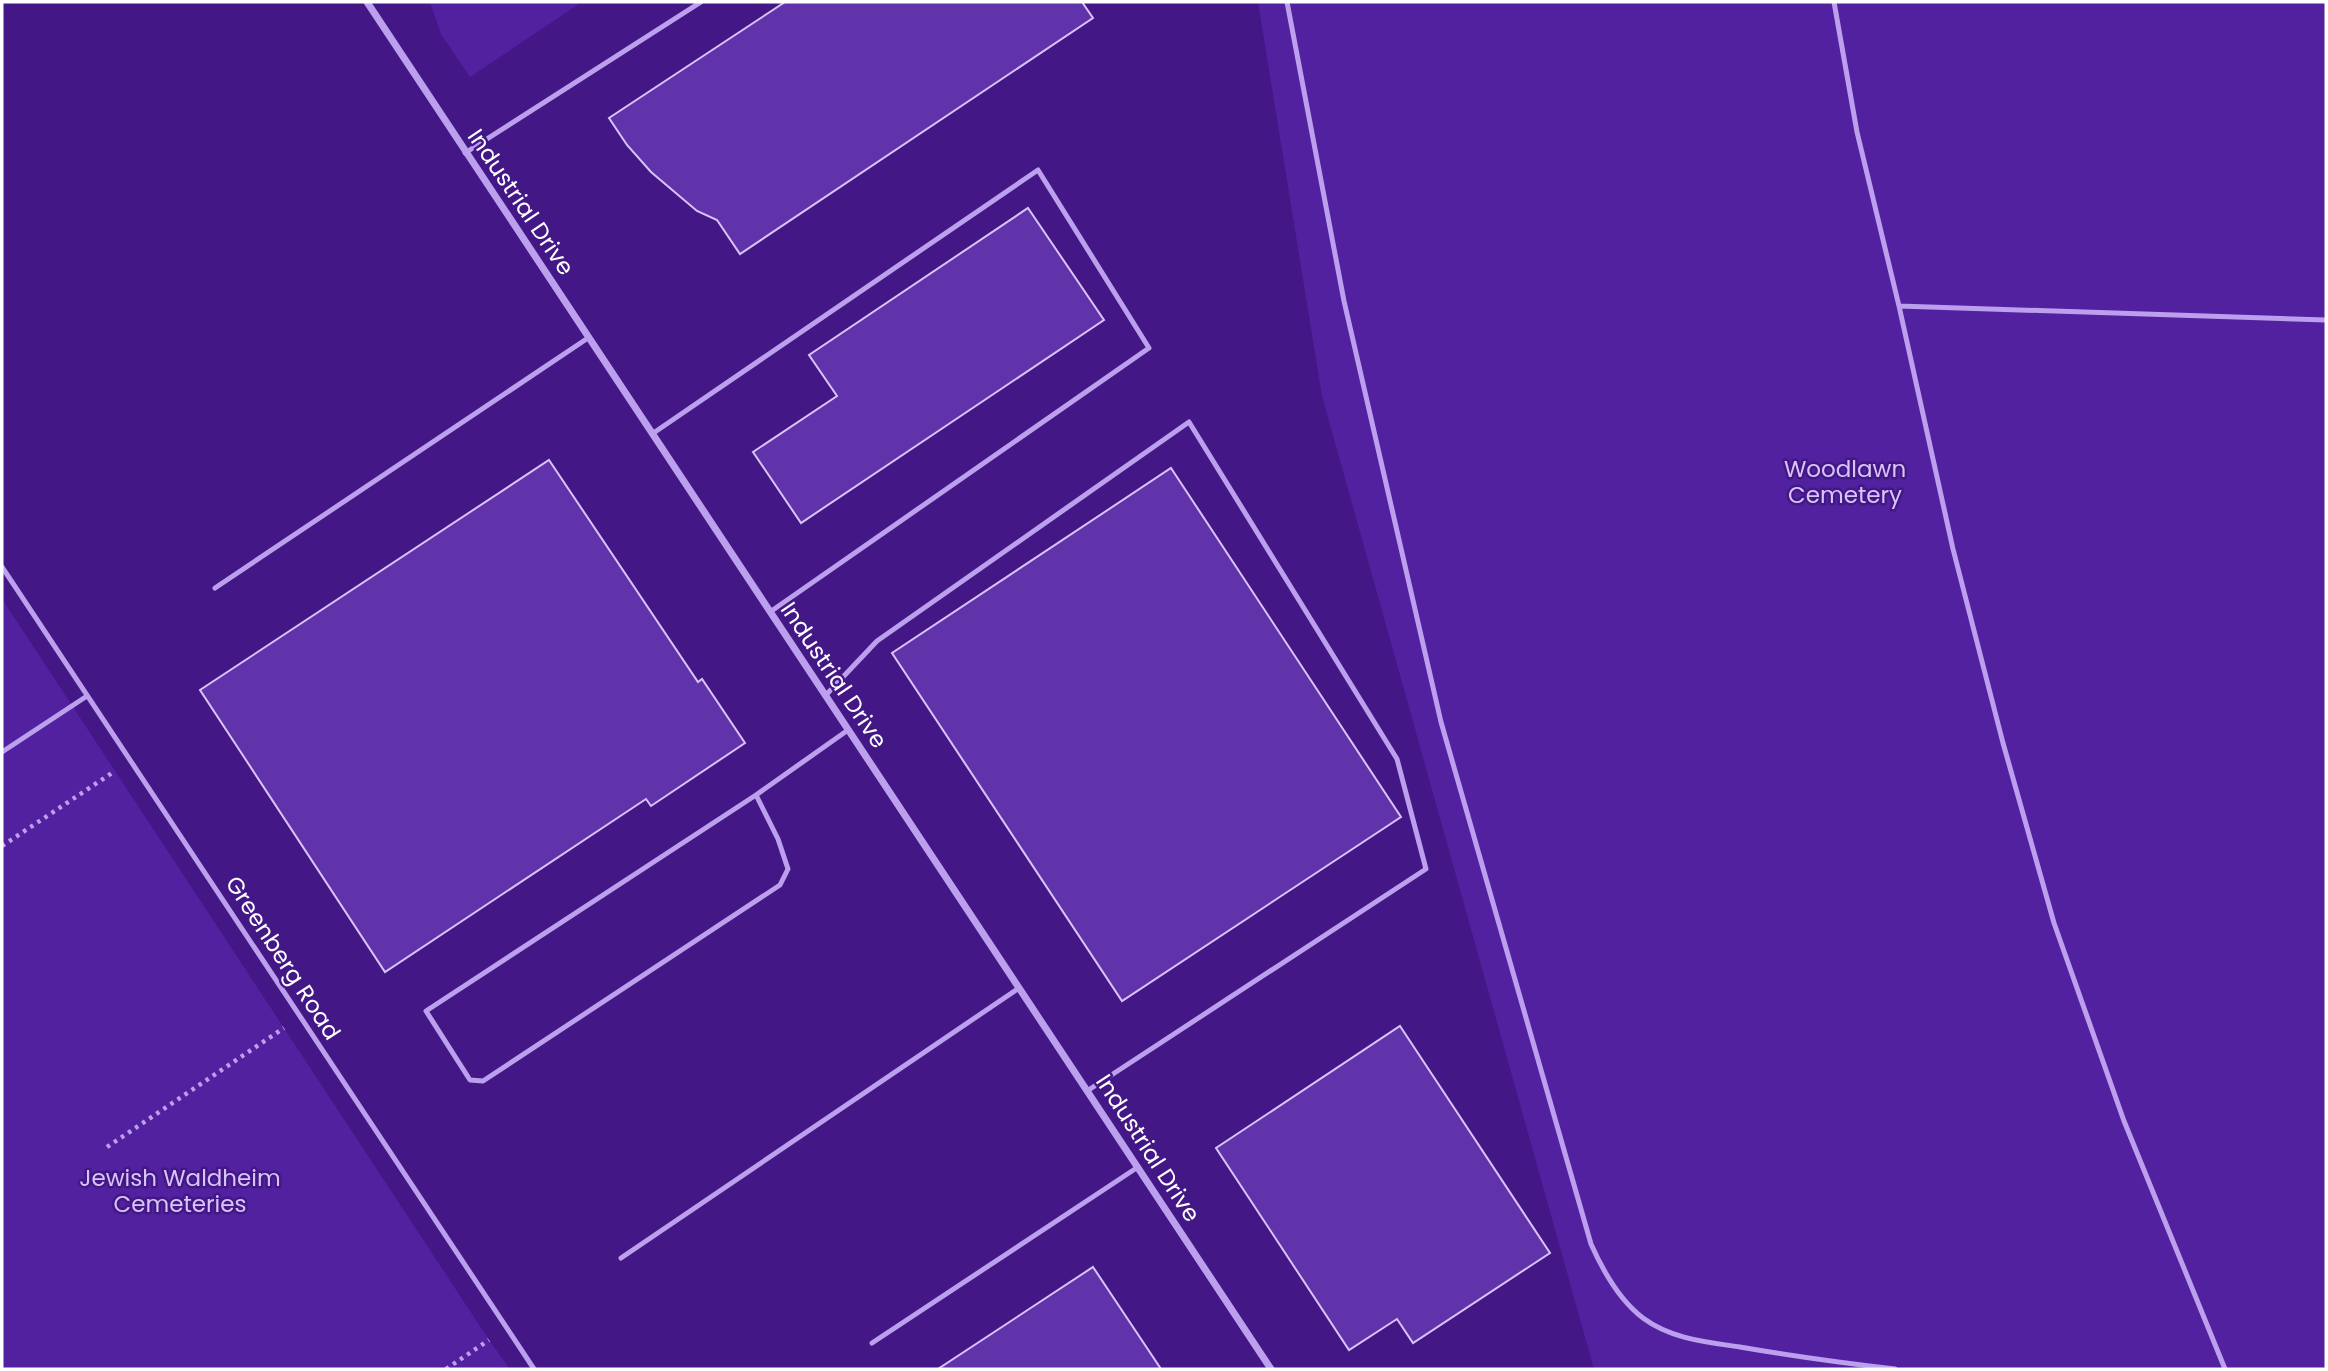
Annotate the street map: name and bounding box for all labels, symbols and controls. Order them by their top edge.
street label: Industrial Drive [460,122,582,282]
park label: Woodlawn Cemetery [1784,453,1906,511]
street label: Industrial Drive [773,595,895,755]
street label: Greenberg Road [218,870,348,1046]
street label: Industrial Drive [1088,1068,1208,1228]
park label: Jewish Waldheim Cemeteries [79,1162,281,1220]

